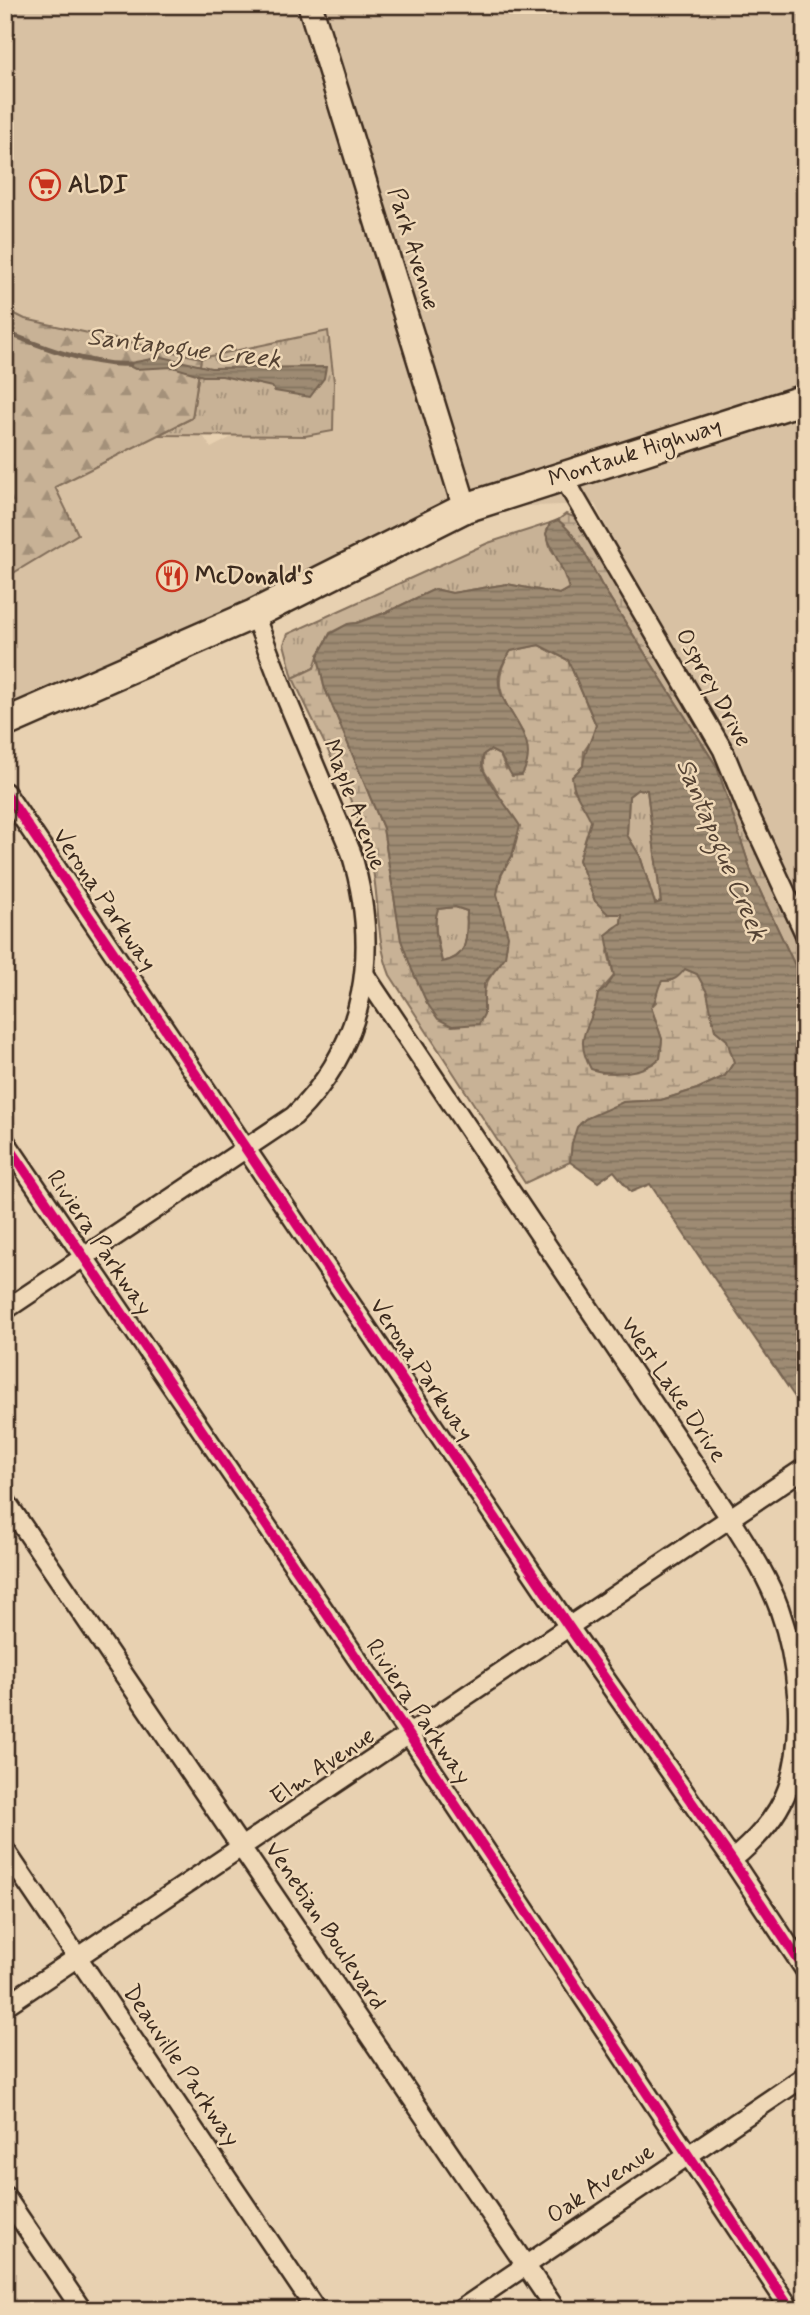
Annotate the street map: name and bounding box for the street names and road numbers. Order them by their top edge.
street label: Park Avenue [380,184,446,314]
street label: Montauk Highway [544,410,726,498]
street label: Osprey Drive [668,623,758,753]
street label: Maple Avenue [315,735,393,875]
street label: Verona Parkway [45,823,163,977]
street label: Riviera Parkway [39,1164,159,1322]
street label: Verona Parkway [362,1293,480,1447]
street label: West Lake Drive [613,1311,733,1469]
street label: Riviera Parkway [358,1633,478,1791]
street label: Elm Avenue [265,1721,381,1813]
street label: Venetian Boulevard [257,1836,393,2016]
street label: Deauville Parkway [115,1979,247,2153]
street label: Oak Avenue [541,2136,661,2232]

